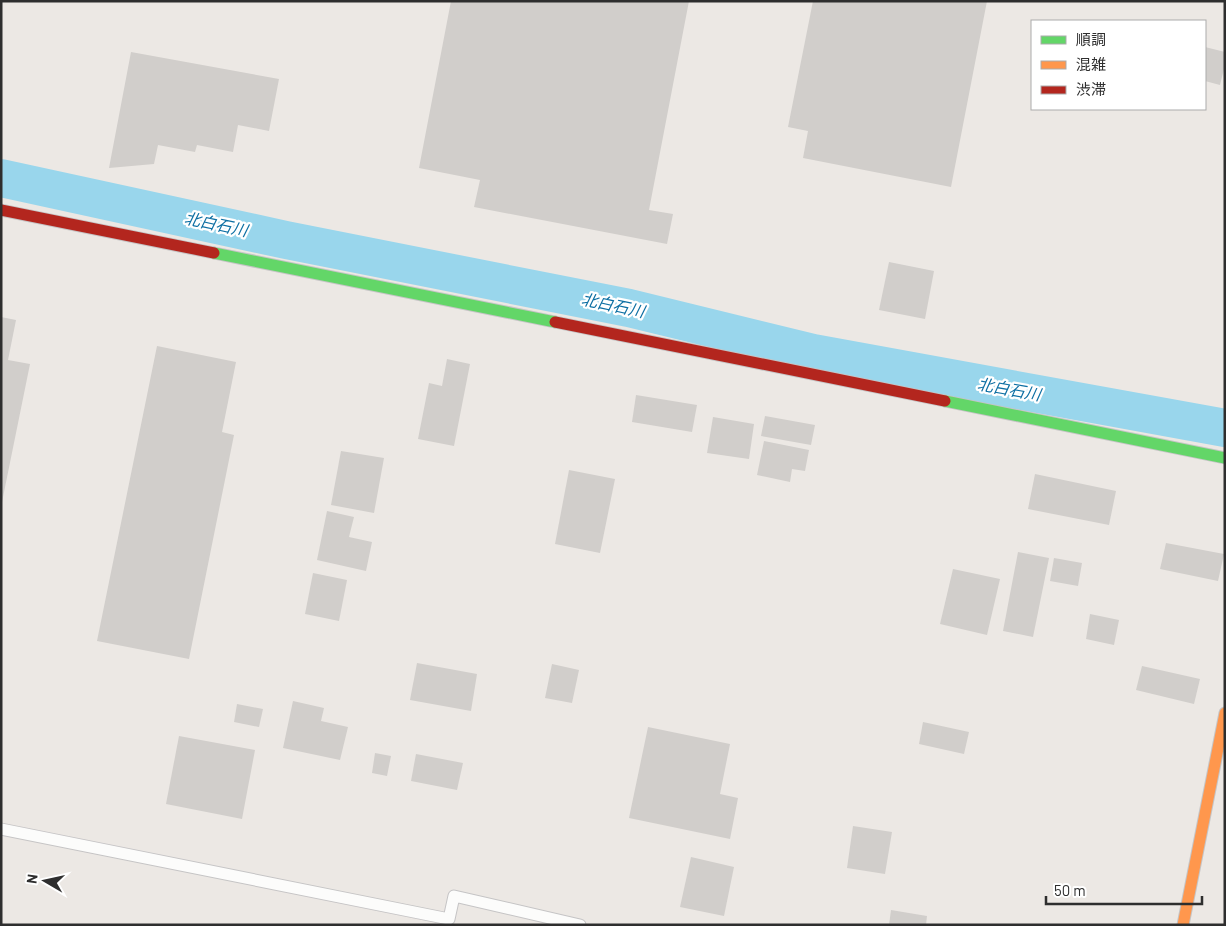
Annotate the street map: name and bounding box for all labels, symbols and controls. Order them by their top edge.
legend [1031,20,1206,110]
text: 順調 [1076,30,1106,48]
text: 混雑 [1076,55,1106,73]
text: 渋滞 [1076,80,1106,98]
water label: 北白石川 [183,208,251,240]
water label: 北白石川 [580,289,648,321]
water label: 北白石川 [976,374,1044,404]
north arrow [20,856,70,906]
text: N [23,873,41,885]
scale bar [1046,874,1202,906]
text: 50 m [1054,881,1086,899]

